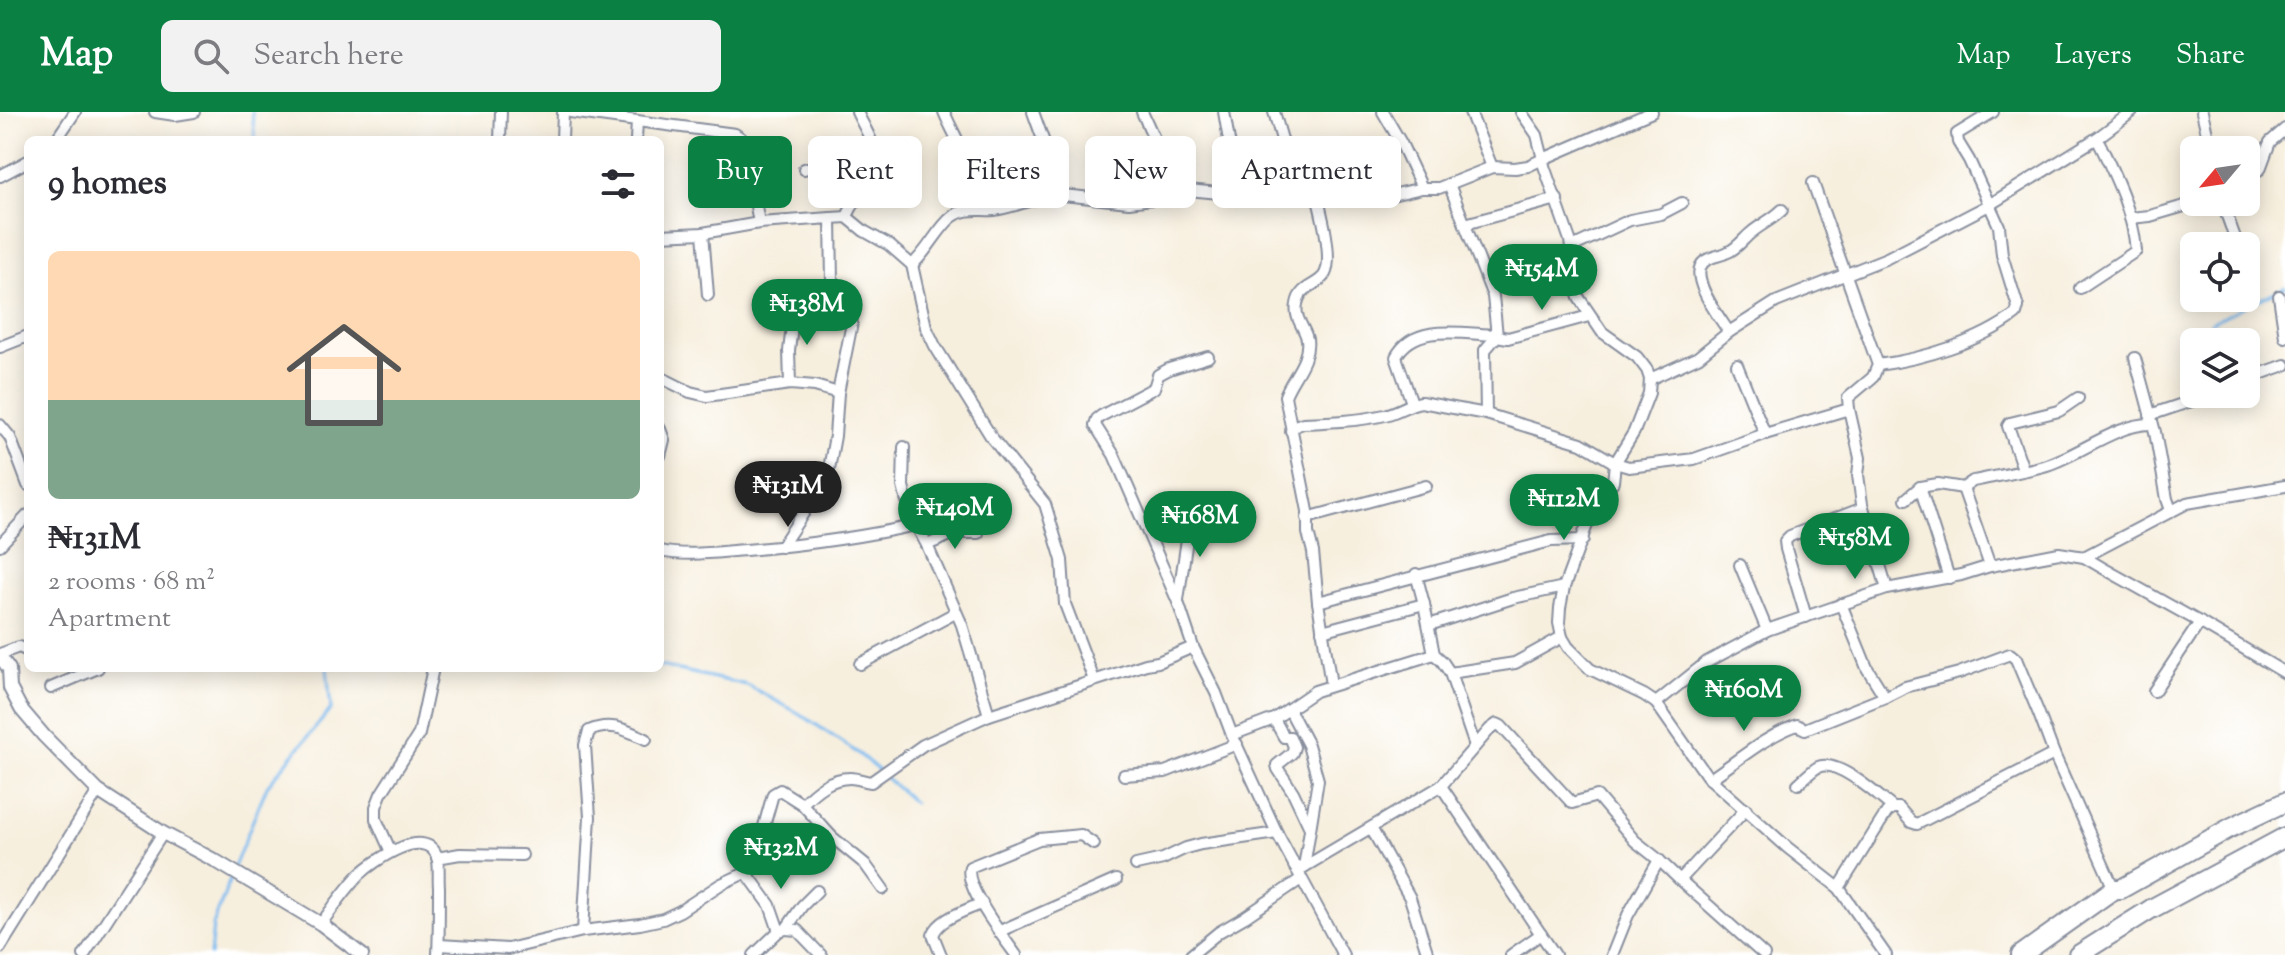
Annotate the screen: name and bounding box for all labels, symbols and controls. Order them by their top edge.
search box [161,20,721,92]
text: Map [40,29,113,83]
icon: search [189,34,233,78]
text: Search here [253,35,404,78]
text: Map [1957,36,2010,76]
text: Layers [2054,36,2132,76]
text: Share [2176,36,2245,76]
chip: Buy [688,136,792,208]
chip: Rent [808,136,922,208]
chip: Filters [938,136,1069,208]
chip: New [1085,136,1196,208]
chip: Apartment [1212,136,1401,208]
north arrow [2180,136,2260,216]
map controls [2180,136,2260,408]
text: 9 homes [48,160,167,209]
icon: filters [596,162,640,206]
button: locate [2180,232,2260,312]
pin: ₦154M [1486,244,1598,312]
text: ₦154M [1505,251,1579,288]
pin: ₦138M [751,279,863,347]
text: ₦138M [770,286,844,323]
icon: home [272,303,416,447]
button: layers [2180,328,2260,408]
pin: ₦131M [732,461,844,529]
text: ₦131M [753,468,823,505]
pin: ₦112M [1508,474,1620,542]
text: ₦112M [1528,481,1600,518]
pin: ₦140M [899,483,1011,551]
text: ₦140M [916,490,994,527]
pin: ₦168M [1144,491,1256,559]
text: ₦168M [1161,498,1239,535]
pin: ₦158M [1799,513,1911,581]
text: ₦131M [48,515,141,564]
text: ₦158M [1818,520,1892,557]
text: 2 rooms · 68 m² [48,564,215,601]
text: Apartment [48,601,171,638]
pin: ₦160M [1688,665,1800,733]
text: ₦160M [1705,672,1783,709]
pin: ₦132M [725,823,837,891]
text: ₦132M [744,830,818,867]

